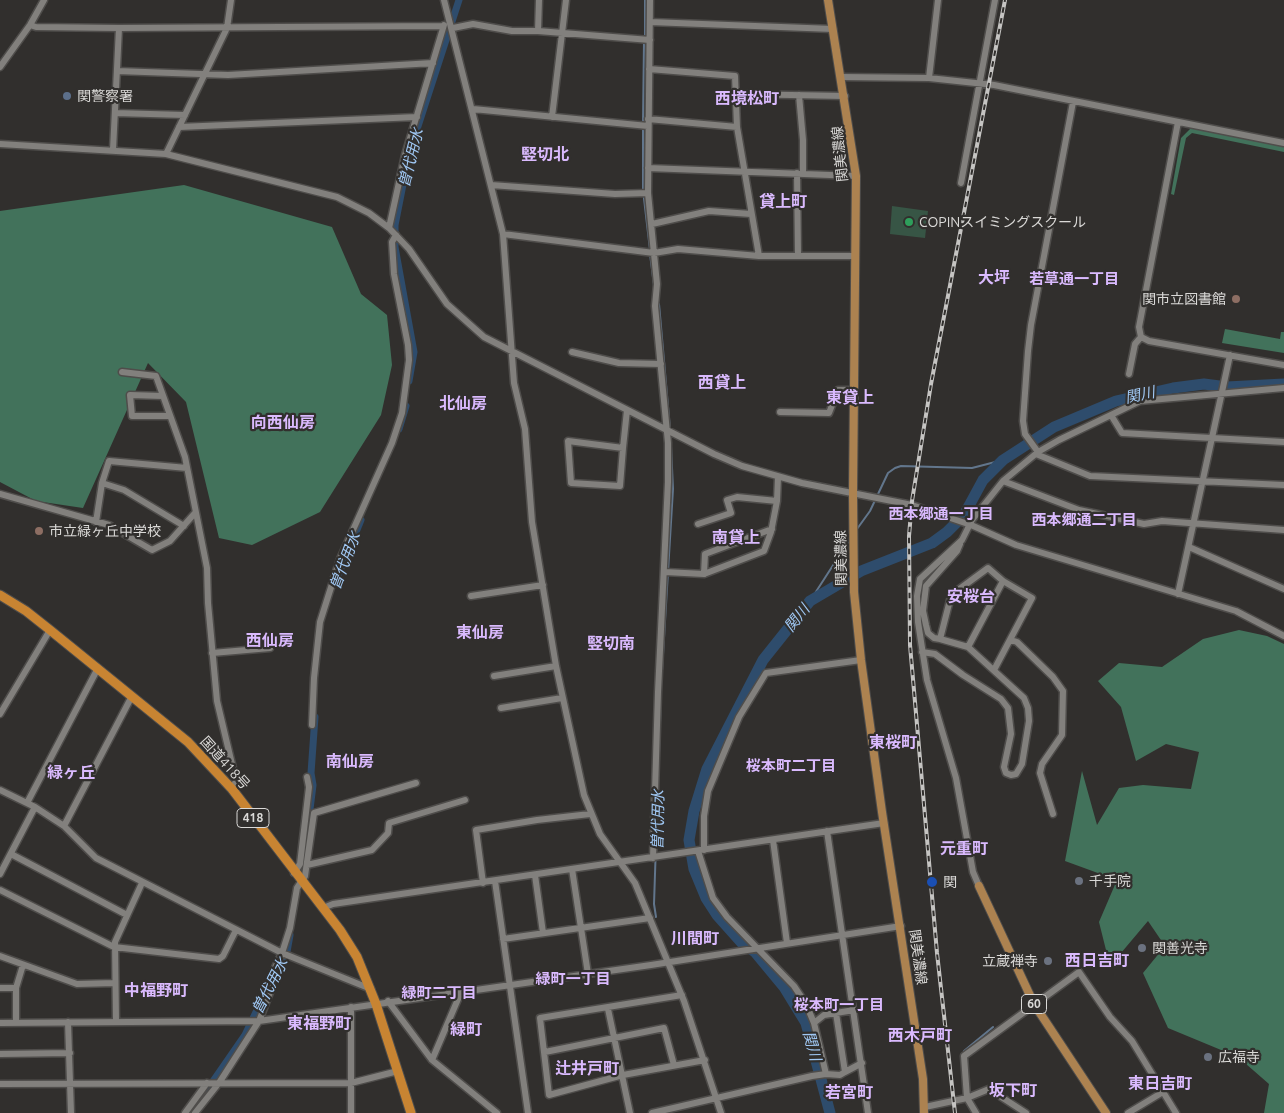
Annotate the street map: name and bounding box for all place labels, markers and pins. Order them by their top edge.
place label: 関警察署 [77,88,133,104]
marker: 関警察署 [61,90,73,102]
place label: COPINスイミングスクール [919,214,1086,230]
marker: COPINスイミングスクール [903,216,915,228]
place label: 関市立図書館 [1142,291,1226,307]
marker: 関市立図書館 [1230,293,1242,305]
place label: 市立緑ヶ丘中学校 [49,523,161,539]
marker: 市立緑ヶ丘中学校 [33,525,45,537]
place label: 千手院 [1089,873,1131,889]
place label: 関 [943,874,957,890]
marker: 関 [925,875,939,889]
marker: 千手院 [1073,875,1085,887]
place label: 関善光寺 [1152,940,1208,956]
marker: 関善光寺 [1136,942,1148,954]
place label: 立蔵禅寺 [982,953,1038,969]
marker: 立蔵禅寺 [1042,955,1054,967]
place label: 広福寺 [1218,1049,1260,1065]
marker: 広福寺 [1202,1051,1214,1063]

